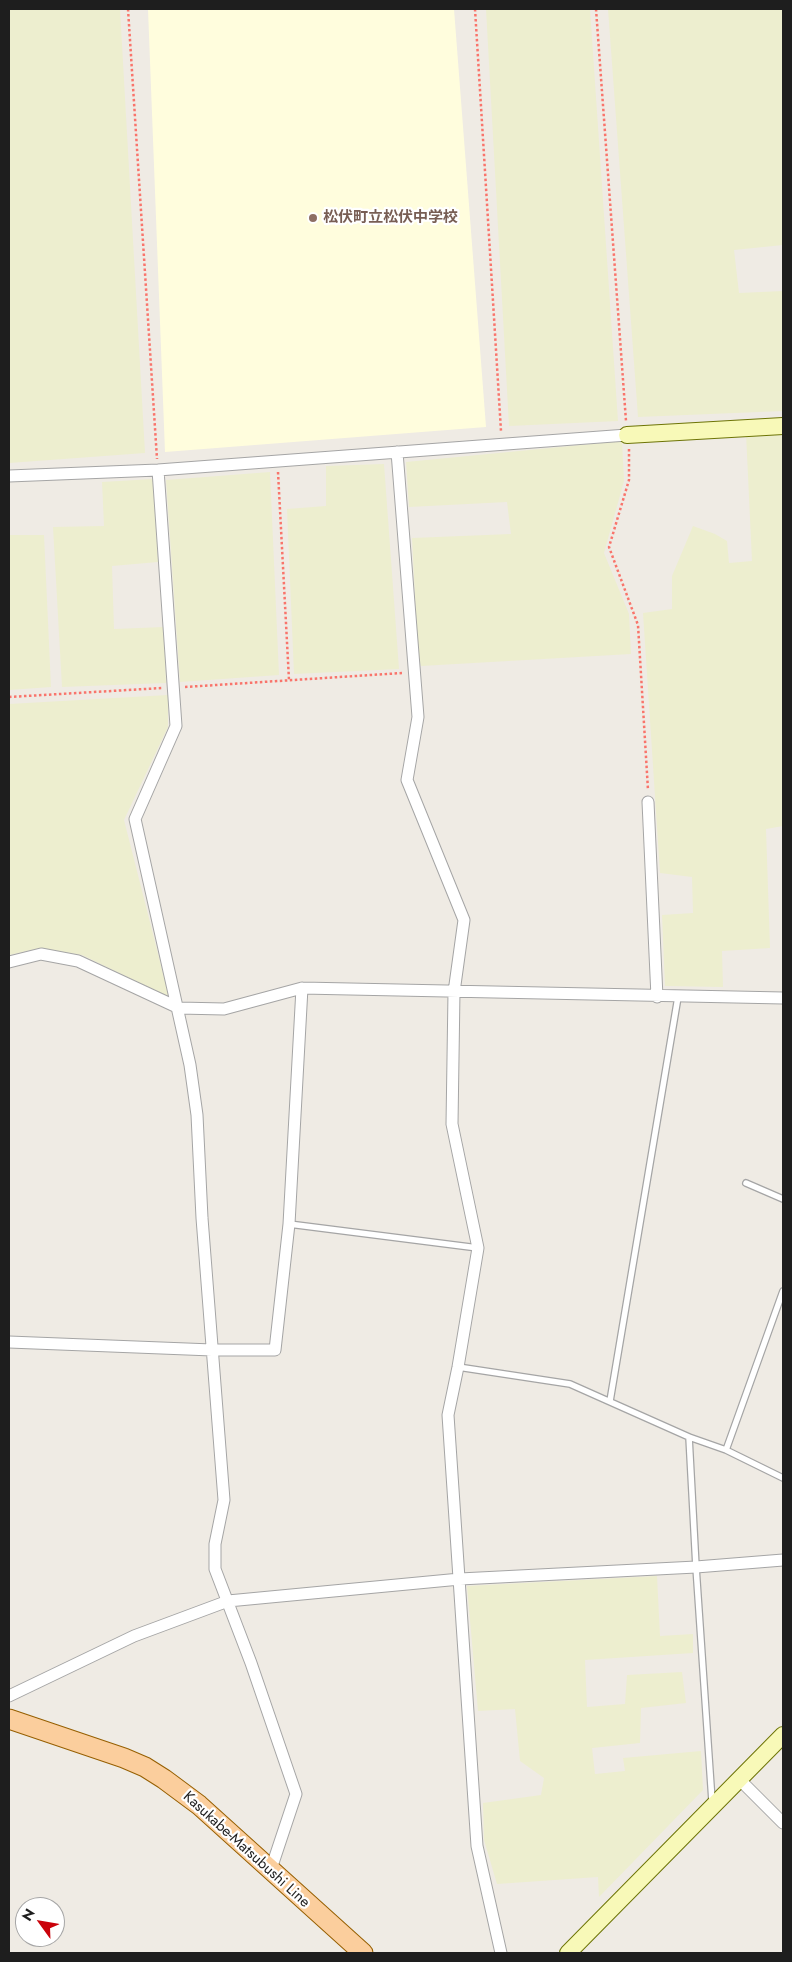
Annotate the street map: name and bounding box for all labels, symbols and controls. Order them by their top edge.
place label: 松伏町立松伏中学校 [323,209,458,227]
marker: 松伏町立松伏中学校 [307,212,319,224]
street label: Kasukabe-Matsubushi Line [179,1788,313,1912]
north arrow [15,1897,65,1947]
text: N [17,1905,40,1925]

